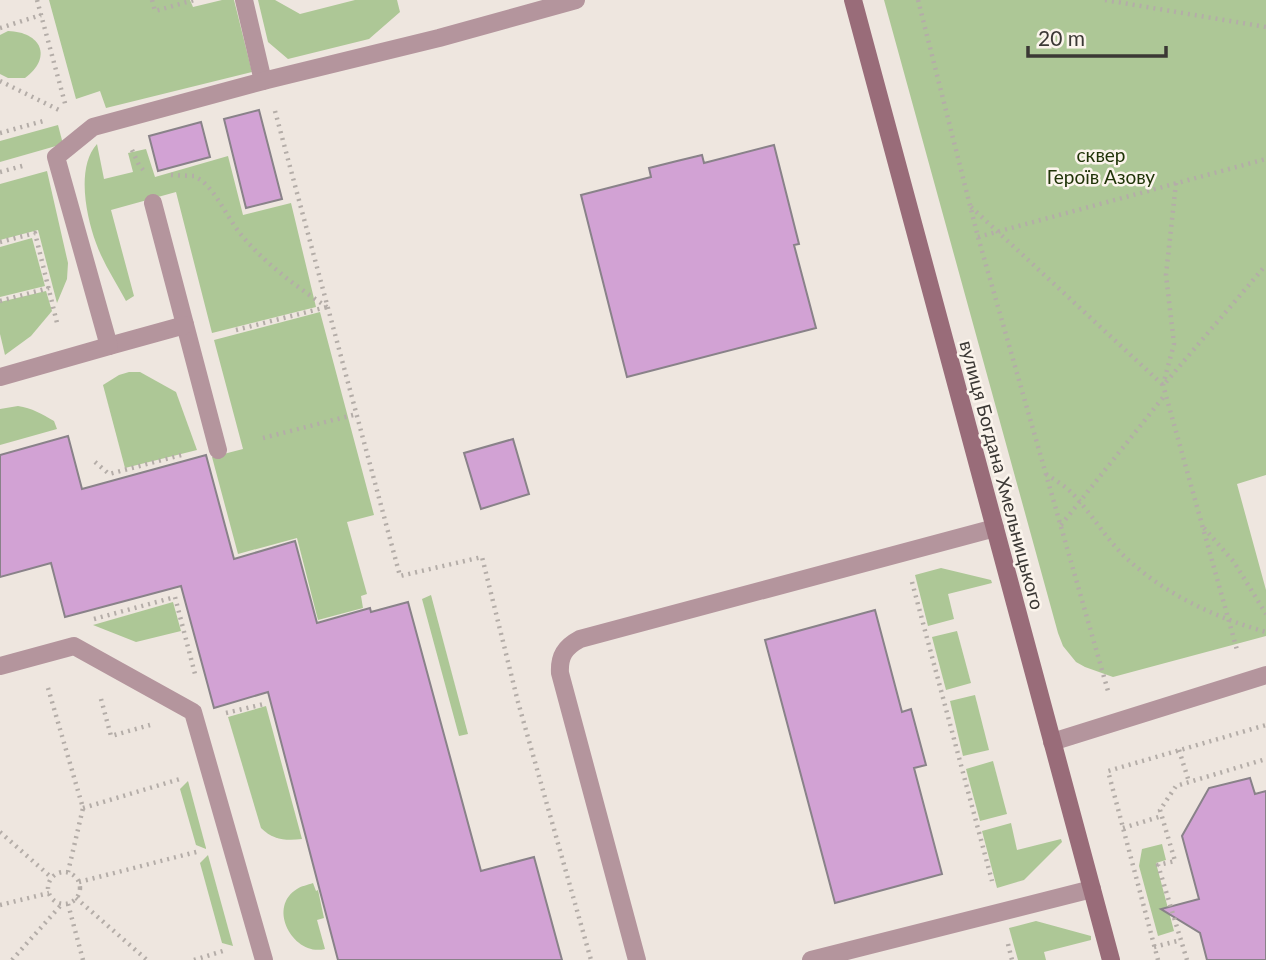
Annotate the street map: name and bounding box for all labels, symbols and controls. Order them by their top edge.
scale bar [1028,14,1166,58]
text: 20 m [1038,25,1085,50]
park label: сквер Героїв Азову [1047,143,1155,188]
street label: вулиця Богдана Хмельницького [955,338,1050,612]

